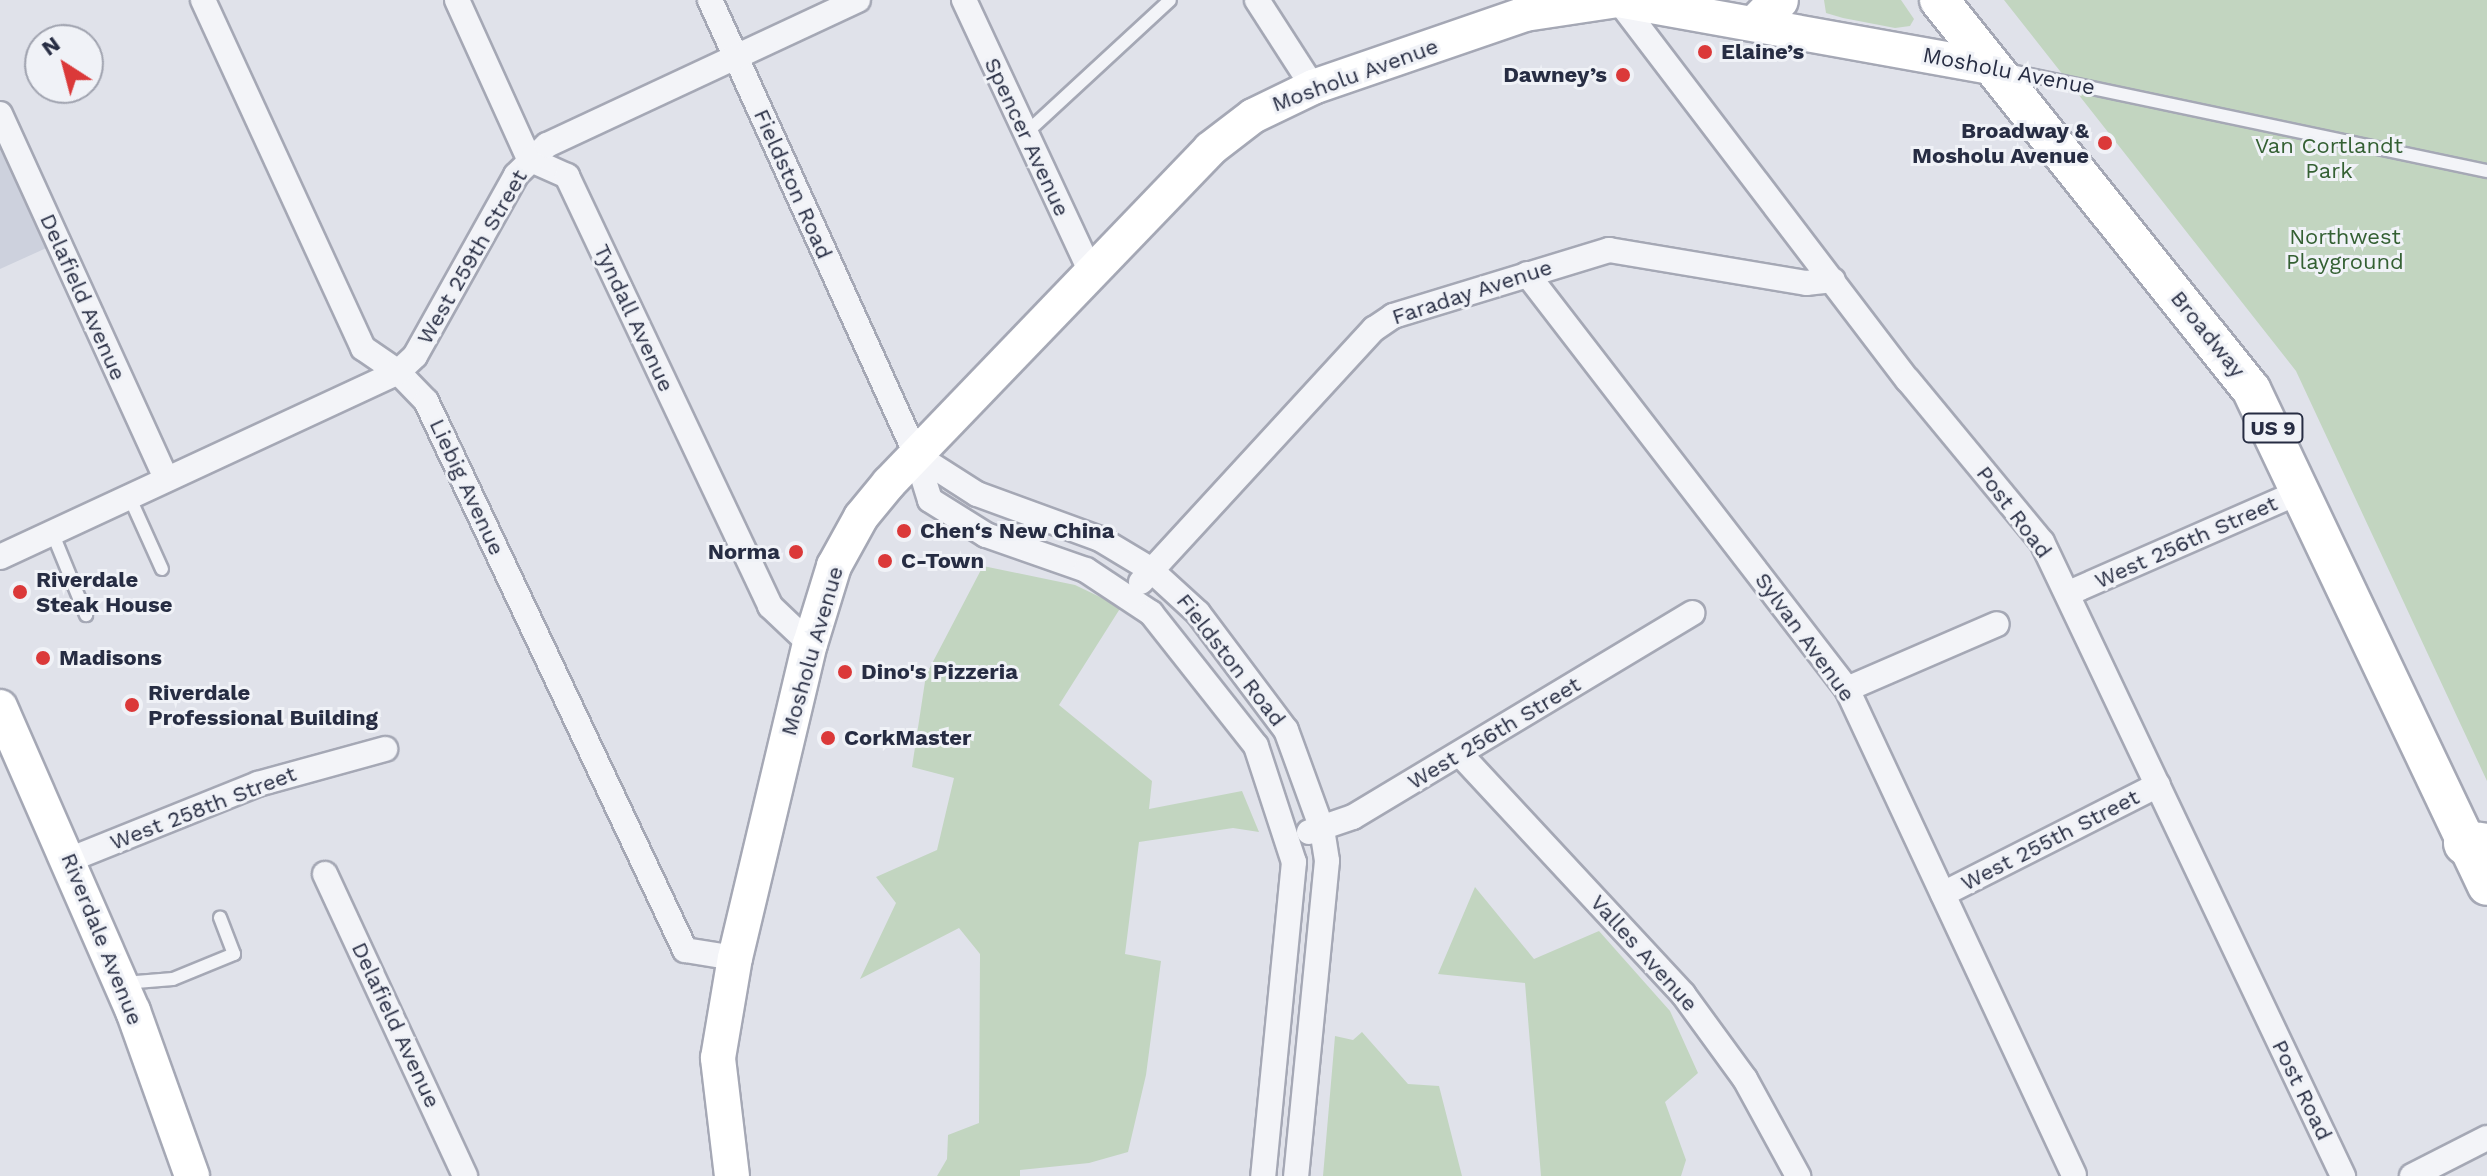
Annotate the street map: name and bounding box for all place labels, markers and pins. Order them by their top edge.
place label: Elaine’s [1721,39,1804,65]
marker: Elaine’s [1696,43,1714,61]
place label: Dawney’s [1503,62,1607,88]
marker: Dawney’s [1614,66,1632,84]
place label: Broadway & Mosholu Avenue [1912,117,2089,168]
marker: Broadway & Mosholu Avenue [2096,134,2114,152]
place label: Chen‘s New China [920,518,1115,544]
marker: Chen‘s New China [895,522,913,540]
place label: Norma [708,539,780,565]
marker: Norma [787,543,805,561]
place label: C-Town [901,548,984,574]
marker: C-Town [876,552,894,570]
place label: Riverdale Steak House [36,566,173,618]
marker: Riverdale Steak House [11,583,29,601]
place label: Madisons [59,645,162,671]
marker: Madisons [34,649,52,667]
place label: Dino's Pizzeria [861,659,1018,685]
marker: Dino's Pizzeria [836,663,854,681]
place label: Riverdale Professional Building [148,679,378,730]
marker: Riverdale Professional Building [123,696,141,714]
place label: CorkMaster [844,725,972,751]
marker: CorkMaster [819,729,837,747]

